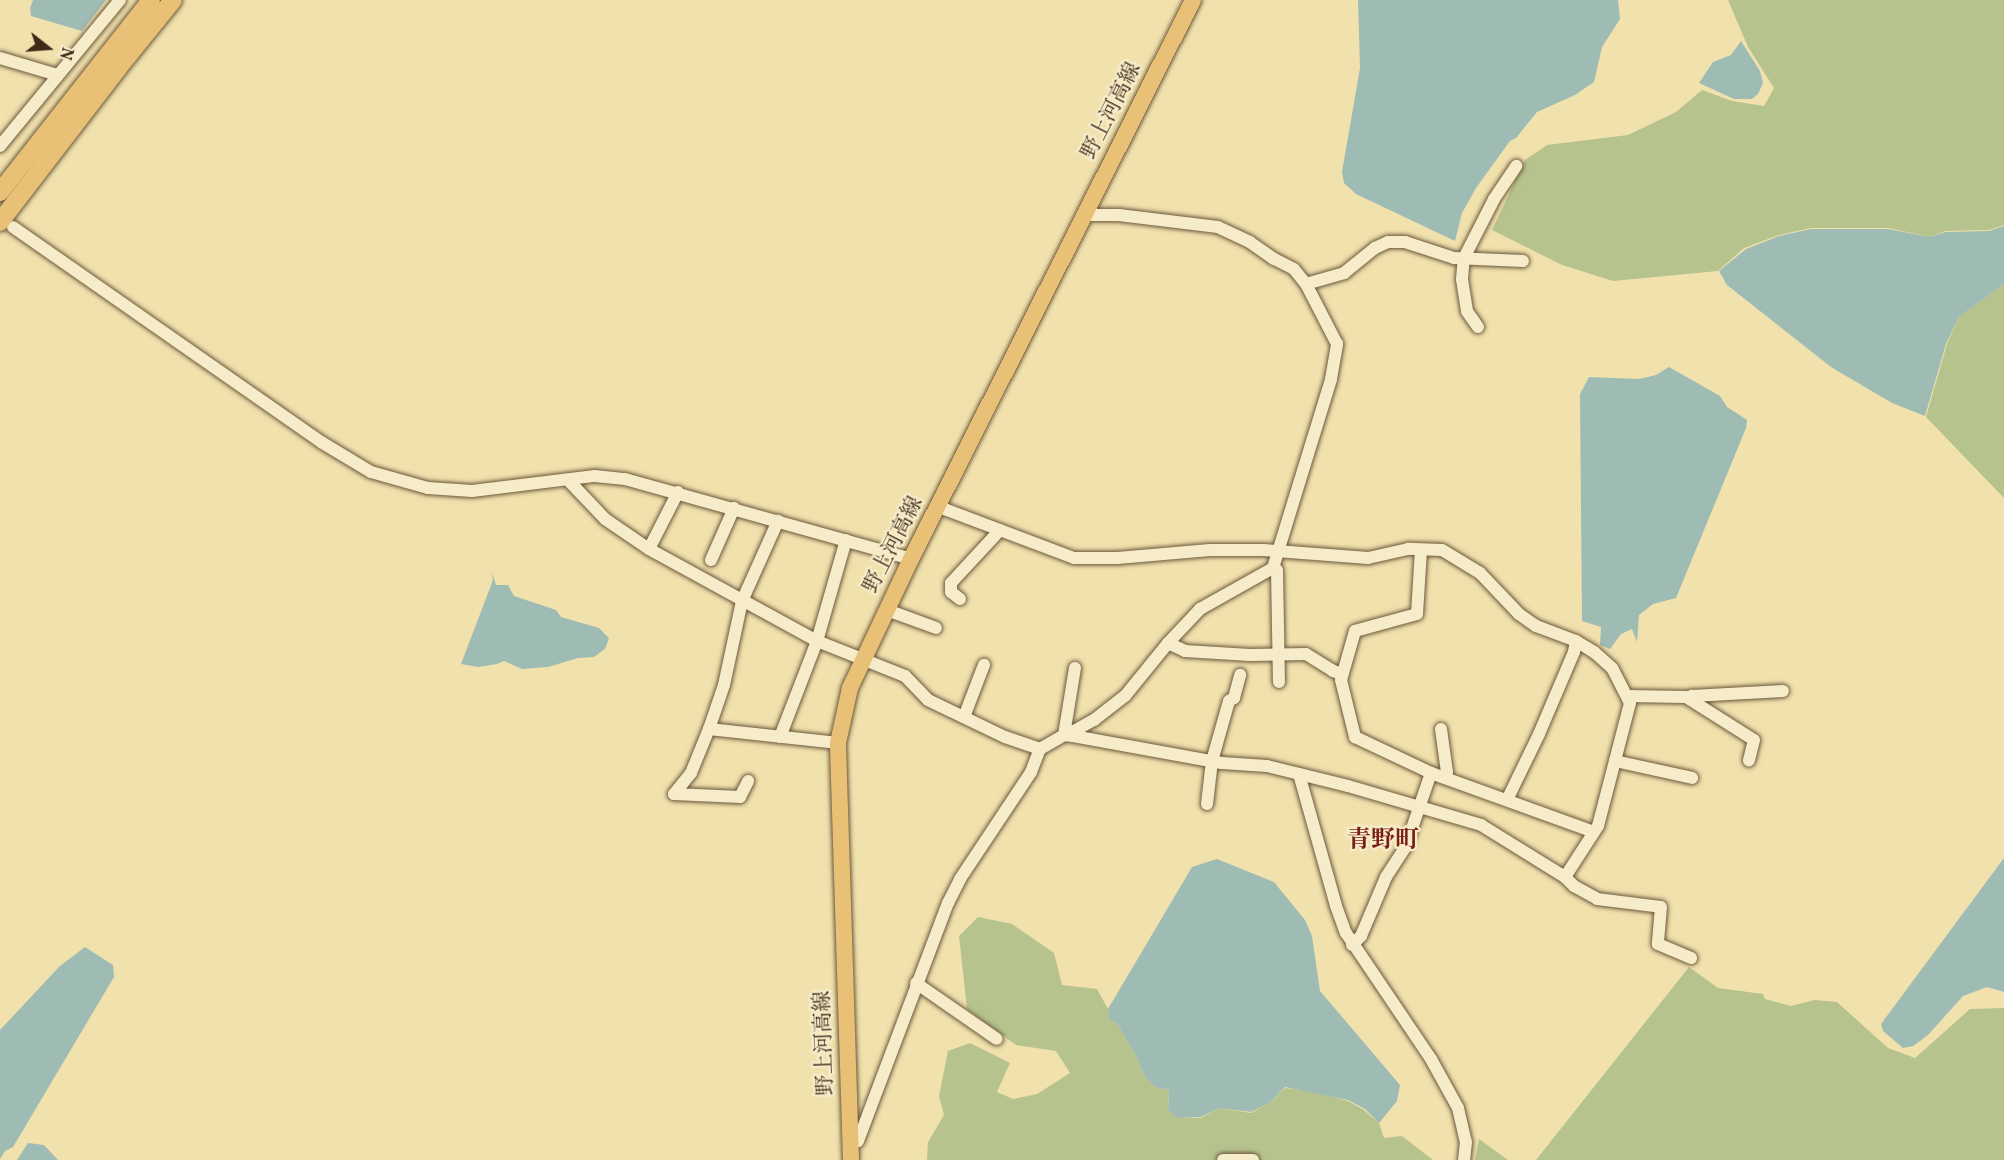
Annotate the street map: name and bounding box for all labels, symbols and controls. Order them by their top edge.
north arrow [18,18,78,78]
text: N [53,44,77,62]
street label: 野上河高線 [1077,59,1147,163]
street label: 野上河高線 [859,493,929,597]
district label: 青野町 [1347,828,1419,856]
street label: 野上河高線 [811,990,839,1096]

